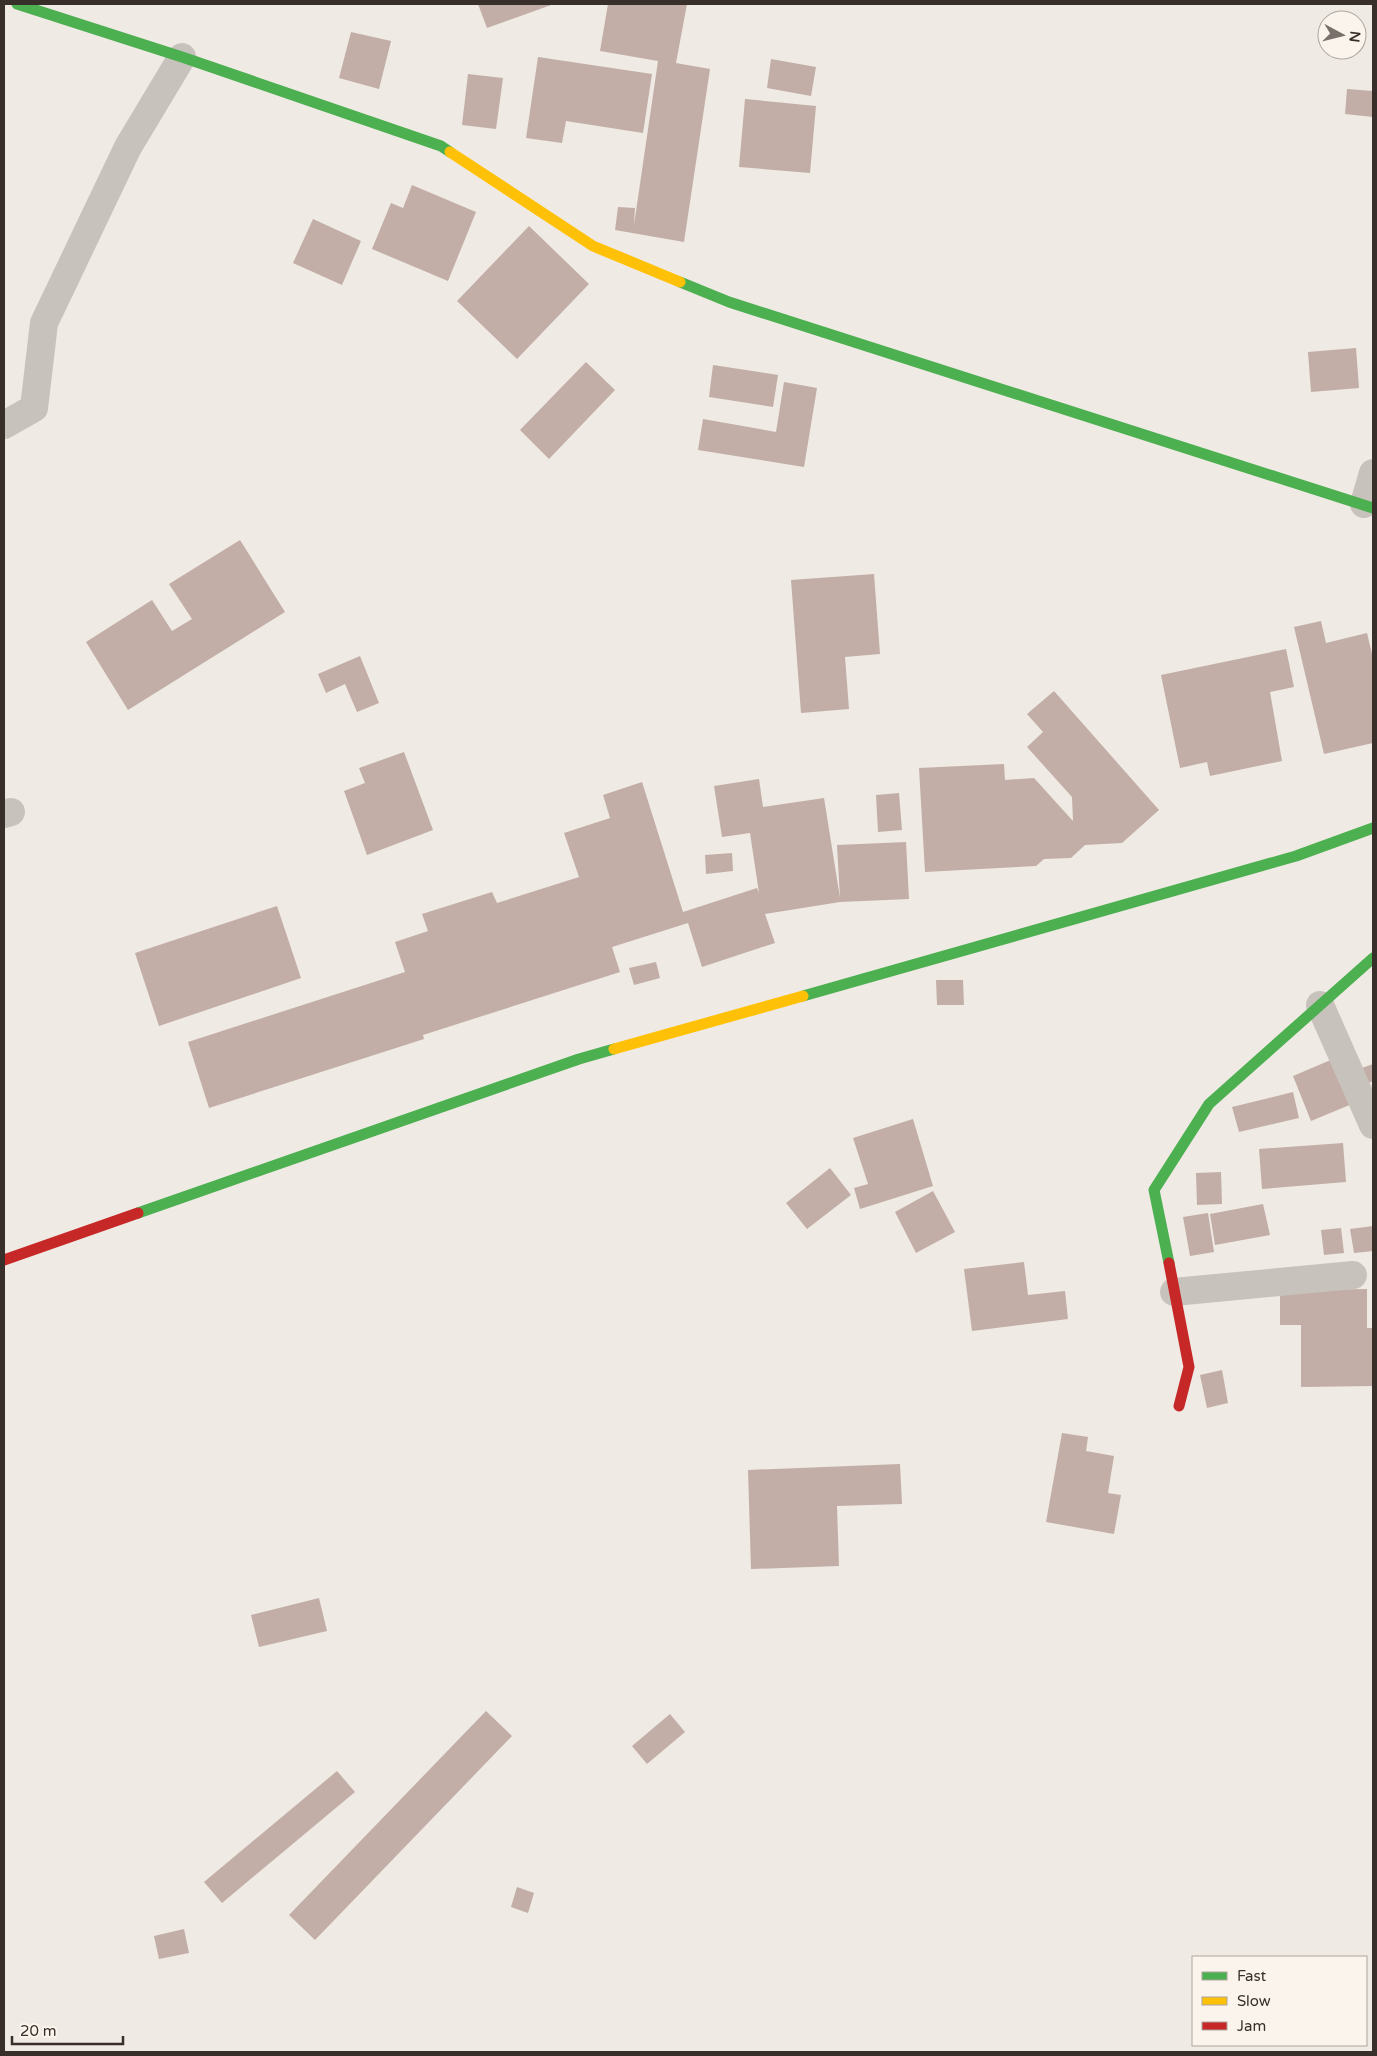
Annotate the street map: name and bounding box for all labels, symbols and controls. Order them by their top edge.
north arrow [1317,10,1367,60]
text: N [1345,30,1364,43]
legend [1192,1956,1367,2046]
text: Fast [1237,1967,1267,1985]
text: Slow [1237,1992,1271,2010]
scale bar [12,2014,124,2046]
text: Jam [1237,2017,1266,2035]
text: 20 m [20,2022,57,2040]

